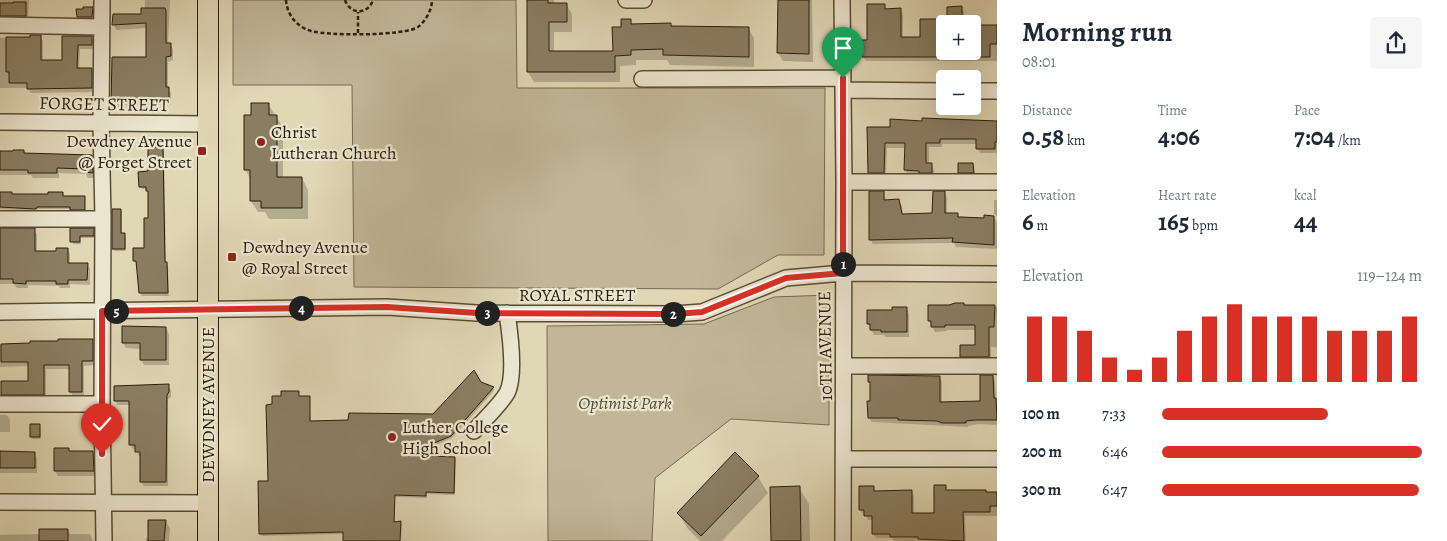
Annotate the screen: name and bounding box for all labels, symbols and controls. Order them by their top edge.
text: Morning run [1022,13,1172,51]
map controls [936,15,981,115]
button: + [936,15,981,60]
button: share [1370,17,1422,69]
pin [822,27,864,78]
icon: arrive [829,34,857,62]
text: 08:01 [1022,51,1056,73]
button: − [936,70,981,115]
street label: FORGET STREET [39,91,169,117]
text: Distance [1022,101,1072,120]
text: Time [1158,101,1187,120]
text: Pace [1294,101,1320,120]
place label: Christ Lutheran Church [271,120,397,165]
text: 0.58 [1022,120,1064,154]
text: 4:06 [1158,120,1200,154]
text: 7:04 [1294,120,1335,154]
place label: Dewdney Avenue @ Forget Street [66,129,192,174]
text: km [1064,131,1086,150]
text: /km [1335,131,1361,150]
marker: Christ Lutheran Church [255,136,267,148]
marker: Dewdney Avenue @ Forget Street [196,145,208,157]
text: Elevation [1022,186,1076,205]
text: Heart rate [1158,186,1216,205]
text: kcal [1294,186,1316,205]
text: 6 [1022,205,1034,239]
text: 165 [1158,205,1189,239]
text: 44 [1294,205,1318,239]
text: m [1034,216,1048,235]
text: bpm [1189,216,1218,235]
place label: Dewdney Avenue @ Royal Street [242,235,368,280]
marker: Dewdney Avenue @ Royal Street [226,251,238,263]
pin: 1 [830,252,856,276]
text: 1 [841,255,846,274]
text: Elevation [1022,265,1083,287]
text: 119–124 m [1357,265,1422,287]
street label: ROYAL STREET [519,283,635,307]
street label: 10TH AVENUE [812,291,838,401]
pin: 4 [288,296,314,320]
pin: 5 [104,298,128,324]
text: 4 [298,299,305,318]
pin: 3 [474,300,500,326]
text: 5 [114,302,119,321]
pin: 2 [660,302,686,326]
text: 3 [484,304,491,323]
text: 2 [670,305,677,324]
street label: DEWDNEY AVENUE [196,327,220,483]
park label: Optimist Park [578,391,672,415]
pin [81,403,123,454]
text: 100 m [1022,403,1060,425]
text: 7:33 [1102,403,1126,425]
icon: check [88,410,116,438]
place label: Luther College High School [402,415,509,460]
marker: Luther College High School [386,431,398,443]
text: 200 m [1022,441,1062,463]
text: 6:46 [1102,441,1128,463]
text: 300 m [1022,479,1061,501]
text: 6:47 [1102,479,1127,501]

